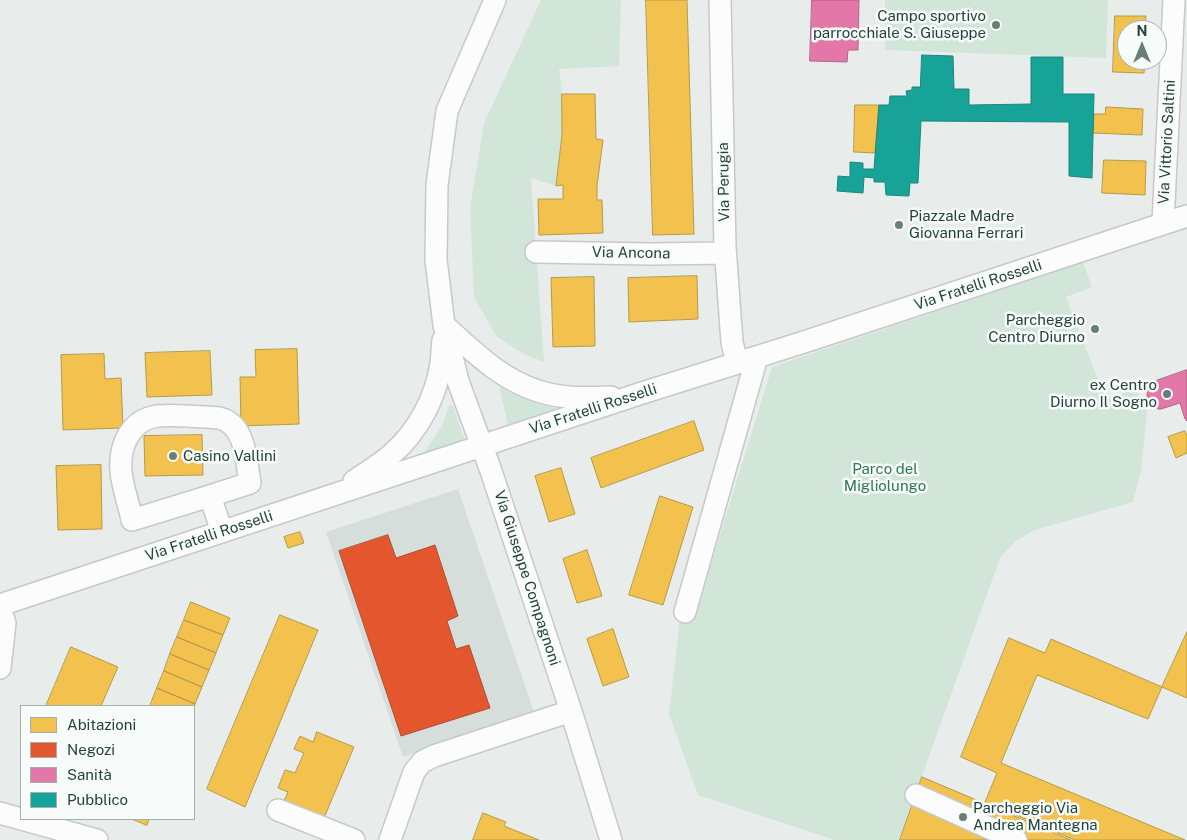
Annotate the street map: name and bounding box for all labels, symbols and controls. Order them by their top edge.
place label: Campo sportivo parrocchiale S. Giuseppe [813,7,986,42]
marker: Campo sportivo parrocchiale S. Giuseppe [990,19,1002,31]
north arrow [1117,20,1167,70]
text: N [1137,23,1147,39]
street label: Via Vittorio Saltini [1155,79,1179,205]
street label: Via Perugia [714,142,734,222]
place label: Piazzale Madre Giovanna Ferrari [909,207,1023,242]
marker: Piazzale Madre Giovanna Ferrari [893,219,905,231]
street label: Via Ancona [592,243,670,263]
street label: Via Fratelli Rosselli [912,256,1044,314]
place label: Parcheggio Centro Diurno [988,311,1085,346]
marker: Parcheggio Centro Diurno [1089,323,1101,335]
place label: ex Centro Diurno Il Sogno [1050,376,1157,411]
street label: Via Fratelli Rosselli [527,380,659,438]
marker: ex Centro Diurno Il Sogno [1161,388,1173,400]
place label: Casino Vallini [183,447,276,465]
marker: Casino Vallini [167,450,179,462]
park label: Parco del Migliolungo [844,460,926,495]
street label: Via Giuseppe Compagnoni [490,488,564,668]
street label: Via Fratelli Rosselli [143,507,275,565]
legend [20,705,195,820]
text: Abitazioni [67,716,136,733]
text: Negozi [67,741,115,758]
text: Sanità [67,766,112,783]
text: Pubblico [67,791,128,808]
place label: Parcheggio Via Andrea Mantegna [973,799,1098,834]
marker: Parcheggio Via Andrea Mantegna [957,811,969,823]

